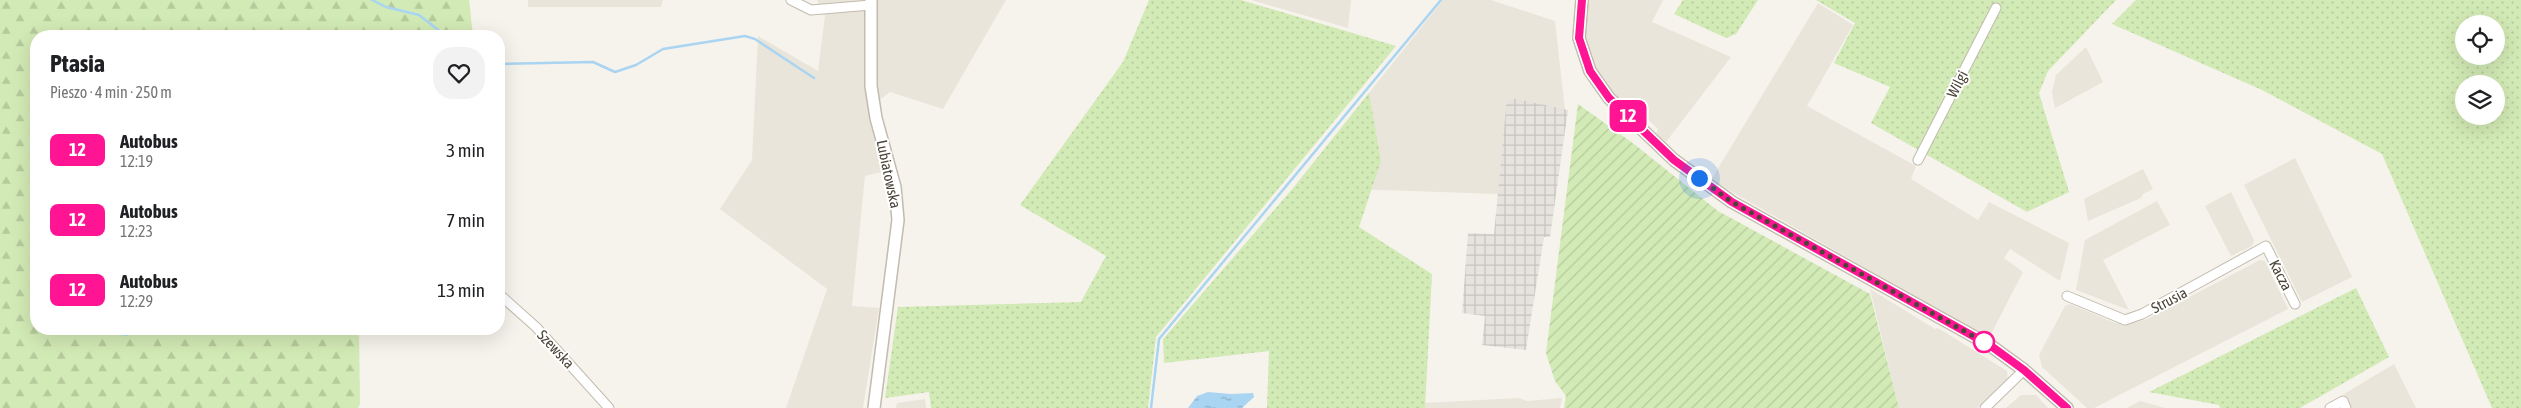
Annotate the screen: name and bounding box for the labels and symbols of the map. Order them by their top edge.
street label: Wilgi [1943,68,1971,100]
line badge: 12 [1606,100,1650,132]
street label: Lubiatowska [873,138,905,210]
your location [1687,166,1712,191]
street label: Kacza [2266,257,2296,293]
street label: Strusia [2148,284,2190,316]
street label: Szewska [534,326,578,372]
unlabelled marker [1973,331,1995,353]

